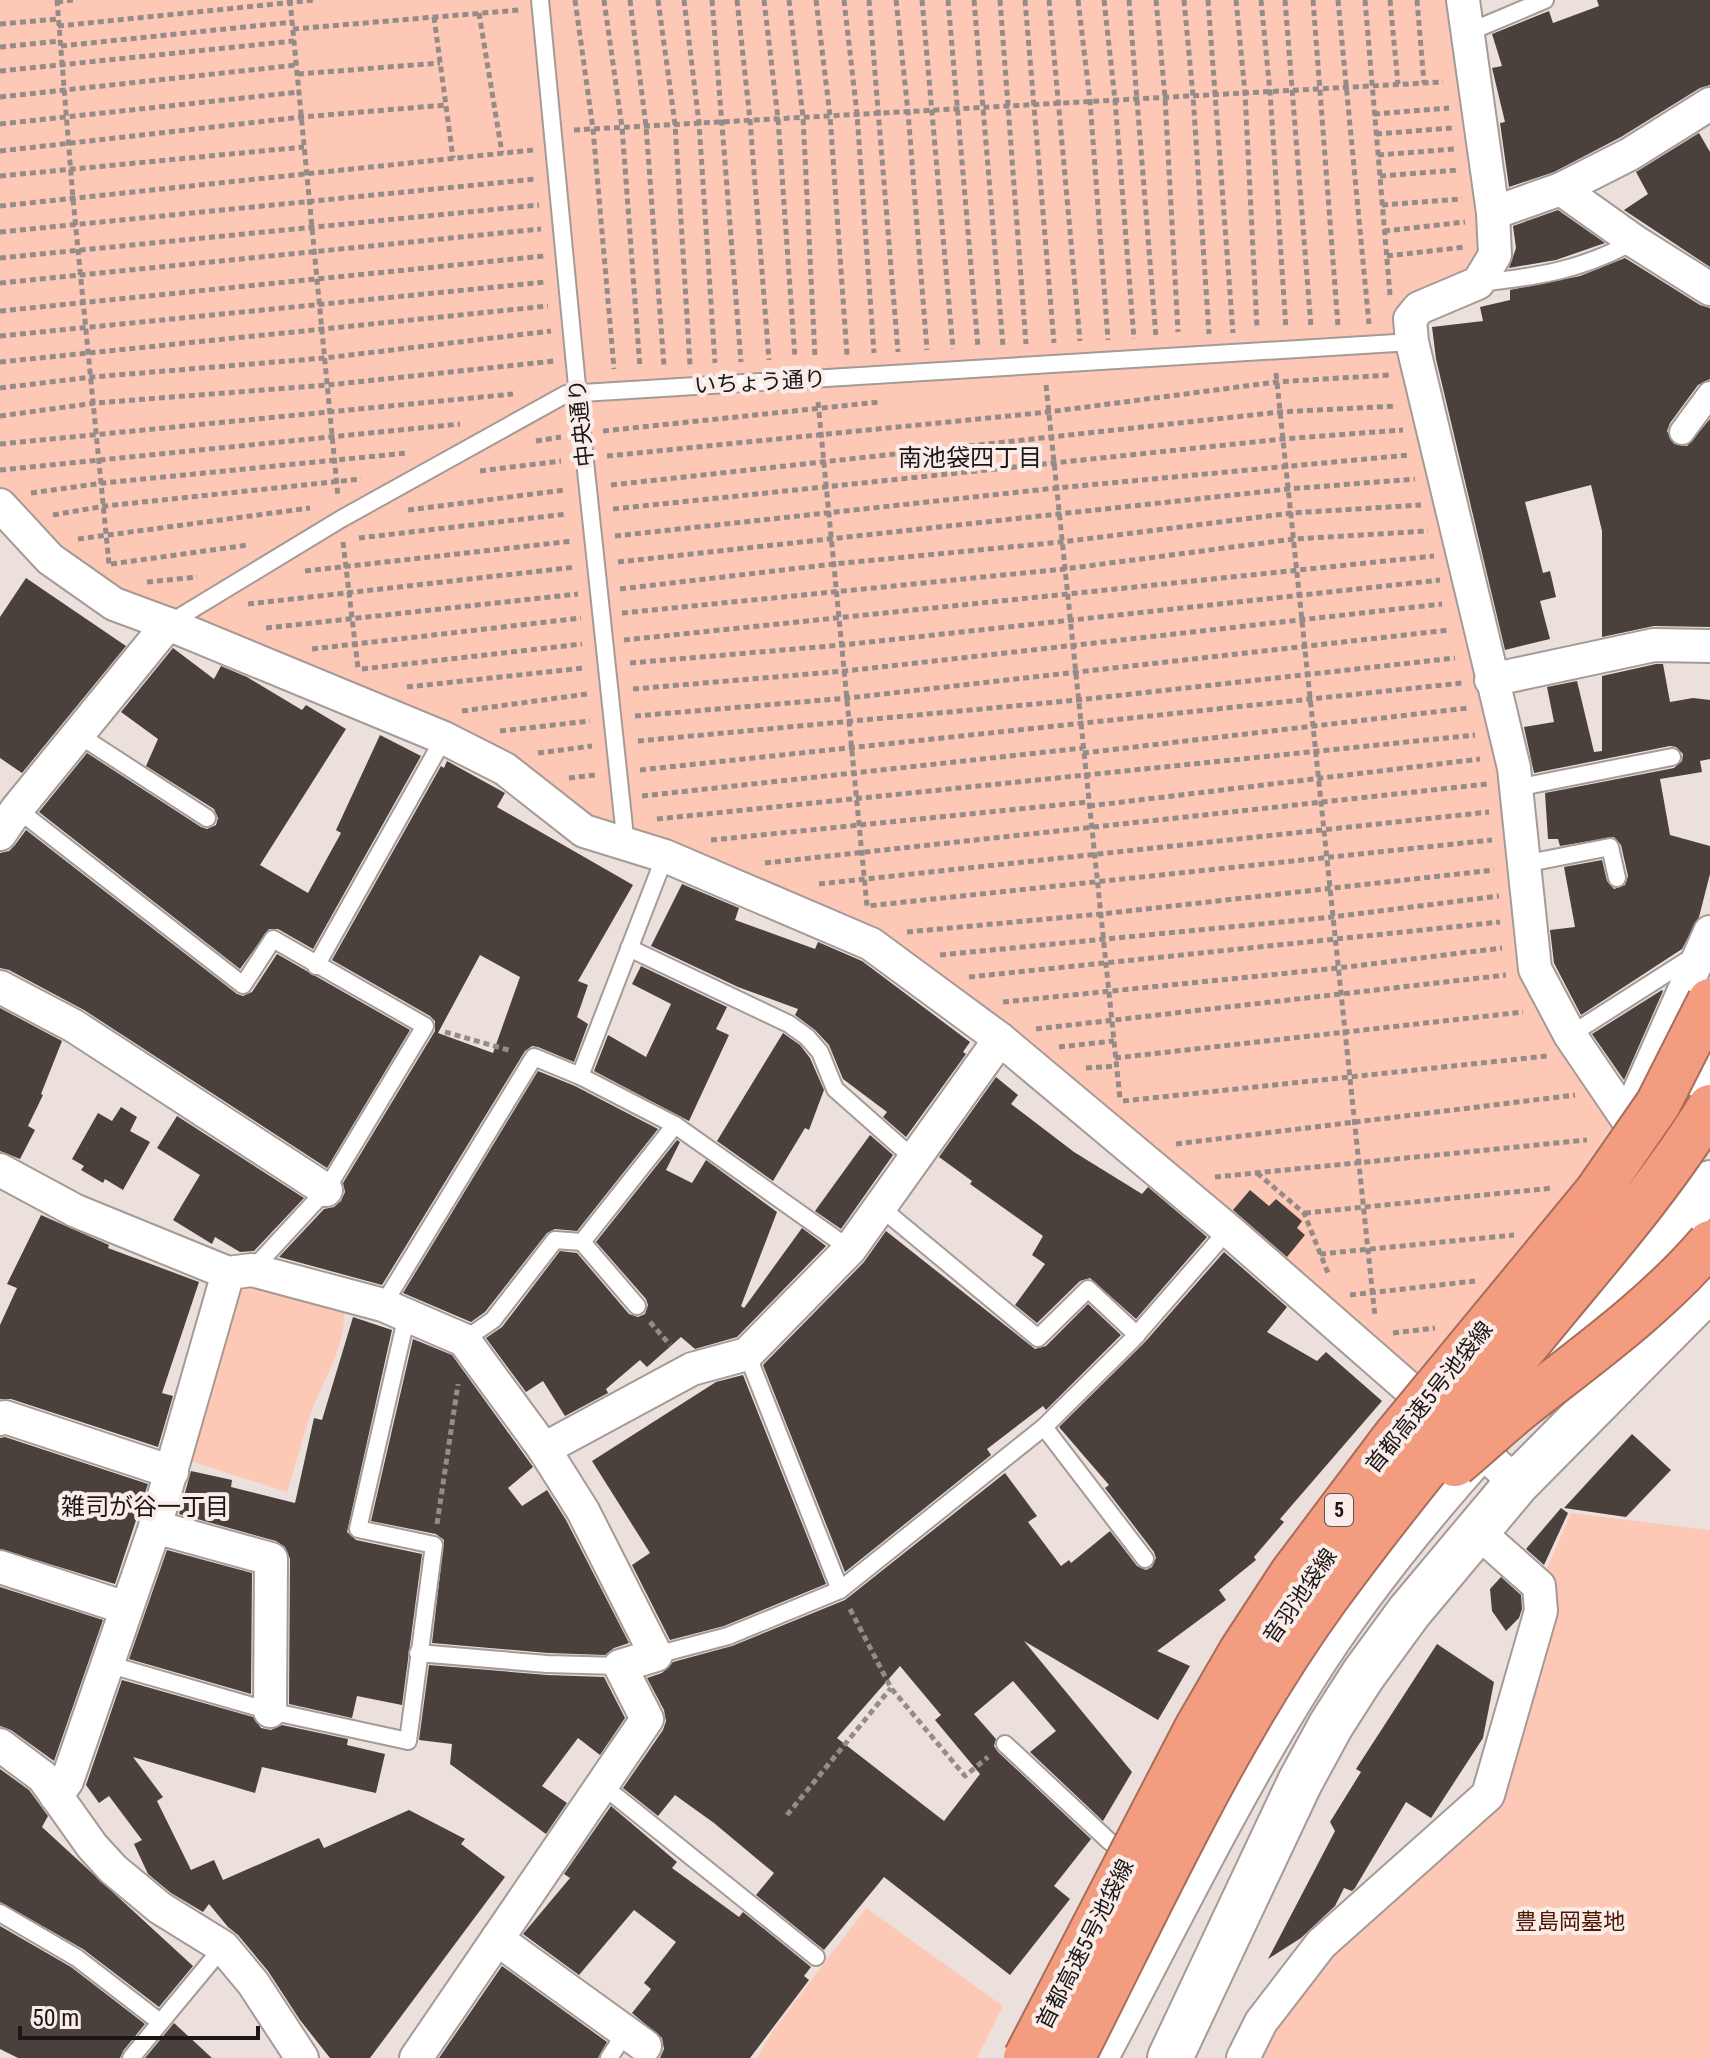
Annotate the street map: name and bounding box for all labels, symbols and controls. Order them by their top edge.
street label: いちょう通り [693,366,827,398]
street label: 中央通り [564,378,598,468]
district label: 南池袋四丁目 [898,444,1042,472]
street label: 首都高速5号池袋線 [1360,1317,1498,1477]
district label: 雑司が谷一丁目 [61,1493,229,1521]
road number: 5 [1325,1494,1353,1526]
street label: 音羽池袋線 [1258,1544,1342,1648]
street label: 首都高速5号池袋線 [1031,1855,1139,2033]
park label: 豊島岡墓地 [1515,1909,1625,1934]
scale bar [20,1990,258,2040]
text: 50 m [32,2004,79,2032]

